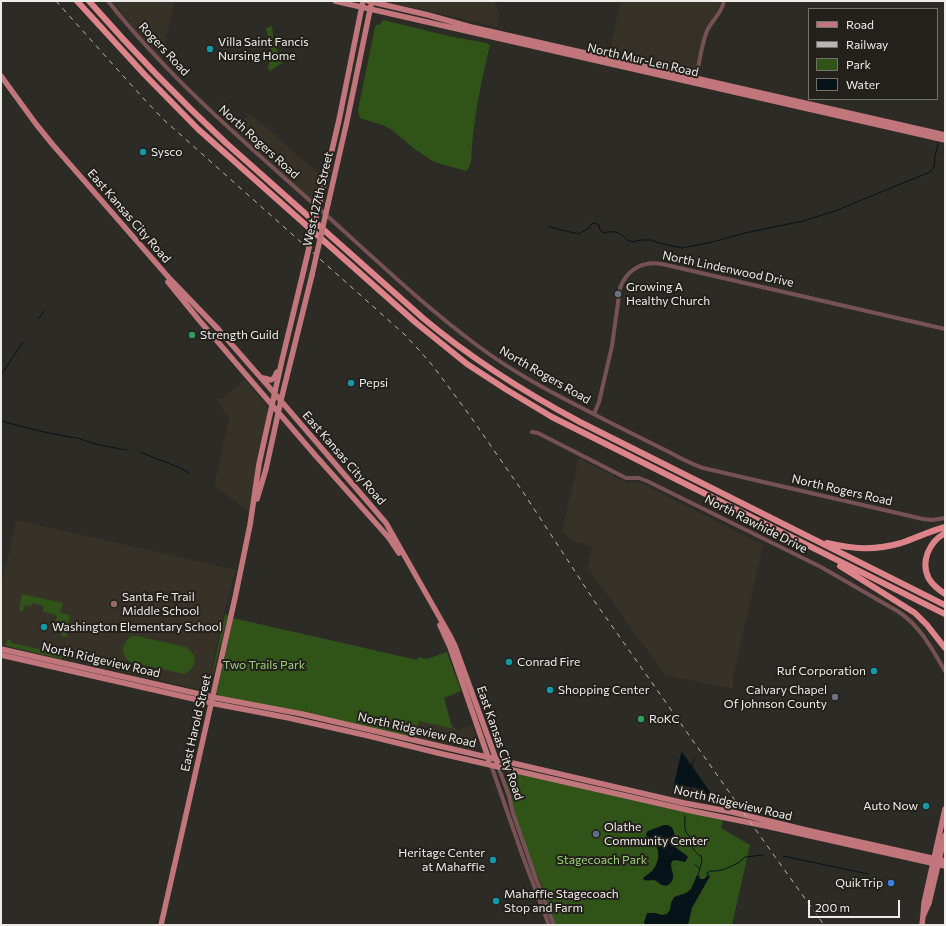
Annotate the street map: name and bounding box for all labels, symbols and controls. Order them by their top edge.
legend [808,8,938,100]
text: Road [846,17,874,31]
street label: Rogers Road [136,19,192,79]
place label: Villa Saint Fancis Nursing Home [218,35,309,63]
text: Railway [846,37,888,51]
street label: North Mur-Len Road [586,40,700,80]
marker: Villa Saint Fancis Nursing Home [205,44,215,54]
text: Park [846,57,871,71]
text: Water [846,77,880,91]
street label: North Rogers Road [216,102,302,182]
place label: Sysco [151,145,182,159]
marker: Sysco [138,147,148,157]
street label: West 127th Street [300,150,336,248]
street label: East Kansas City Road [84,166,174,266]
street label: North Lindenwood Drive [661,248,795,290]
place label: Growing A Healthy Church [626,280,710,308]
marker: Growing A Healthy Church [613,289,623,299]
place label: Strength Guild [200,328,279,342]
marker: Strength Guild [187,330,197,340]
street label: North Rogers Road [497,343,593,407]
place label: Pepsi [359,376,388,390]
marker: Pepsi [346,378,356,388]
street label: East Kansas City Road [299,408,389,508]
street label: North Rogers Road [790,471,894,509]
street label: North Rawhide Drive [702,492,810,556]
place label: Santa Fe Trail Middle School [122,590,199,618]
marker: Santa Fe Trail Middle School [109,599,119,609]
place label: Washington Elementary School [52,620,222,634]
marker: Washington Elementary School [39,622,49,632]
street label: North Ridgeview Road [40,639,162,681]
place label: Conrad Fire [517,655,580,669]
marker: Conrad Fire [504,657,514,667]
park label: Two Trails Park [223,658,305,672]
place label: Ruf Corporation [777,664,866,678]
marker: Ruf Corporation [869,666,879,676]
street label: East Harold Street [178,673,214,773]
place label: Shopping Center [558,683,649,697]
place label: Calvary Chapel Of Johnson County [724,683,827,711]
street label: East Kansas City Road [474,684,526,802]
marker: Shopping Center [545,685,555,695]
marker: Calvary Chapel Of Johnson County [830,692,840,702]
street label: North Ridgeview Road [356,709,478,751]
place label: RoKC [649,712,680,726]
marker: RoKC [636,714,646,724]
street label: North Ridgeview Road [672,782,794,824]
place label: Auto Now [863,799,918,813]
marker: Auto Now [921,801,931,811]
place label: Olathe Community Center [604,820,708,848]
marker: Olathe Community Center [591,829,601,839]
place label: Heritage Center at Mahaffie [398,846,485,874]
park label: Stagecoach Park [557,853,647,867]
marker: Heritage Center at Mahaffie [488,855,498,865]
place label: QuikTrip [835,876,883,890]
marker: QuikTrip [886,878,896,888]
place label: Mahaffie Stagecoach Stop and Farm [504,887,619,915]
scale bar [810,892,902,918]
marker: Mahaffie Stagecoach Stop and Farm [491,896,501,906]
text: 200 m [815,900,850,914]

